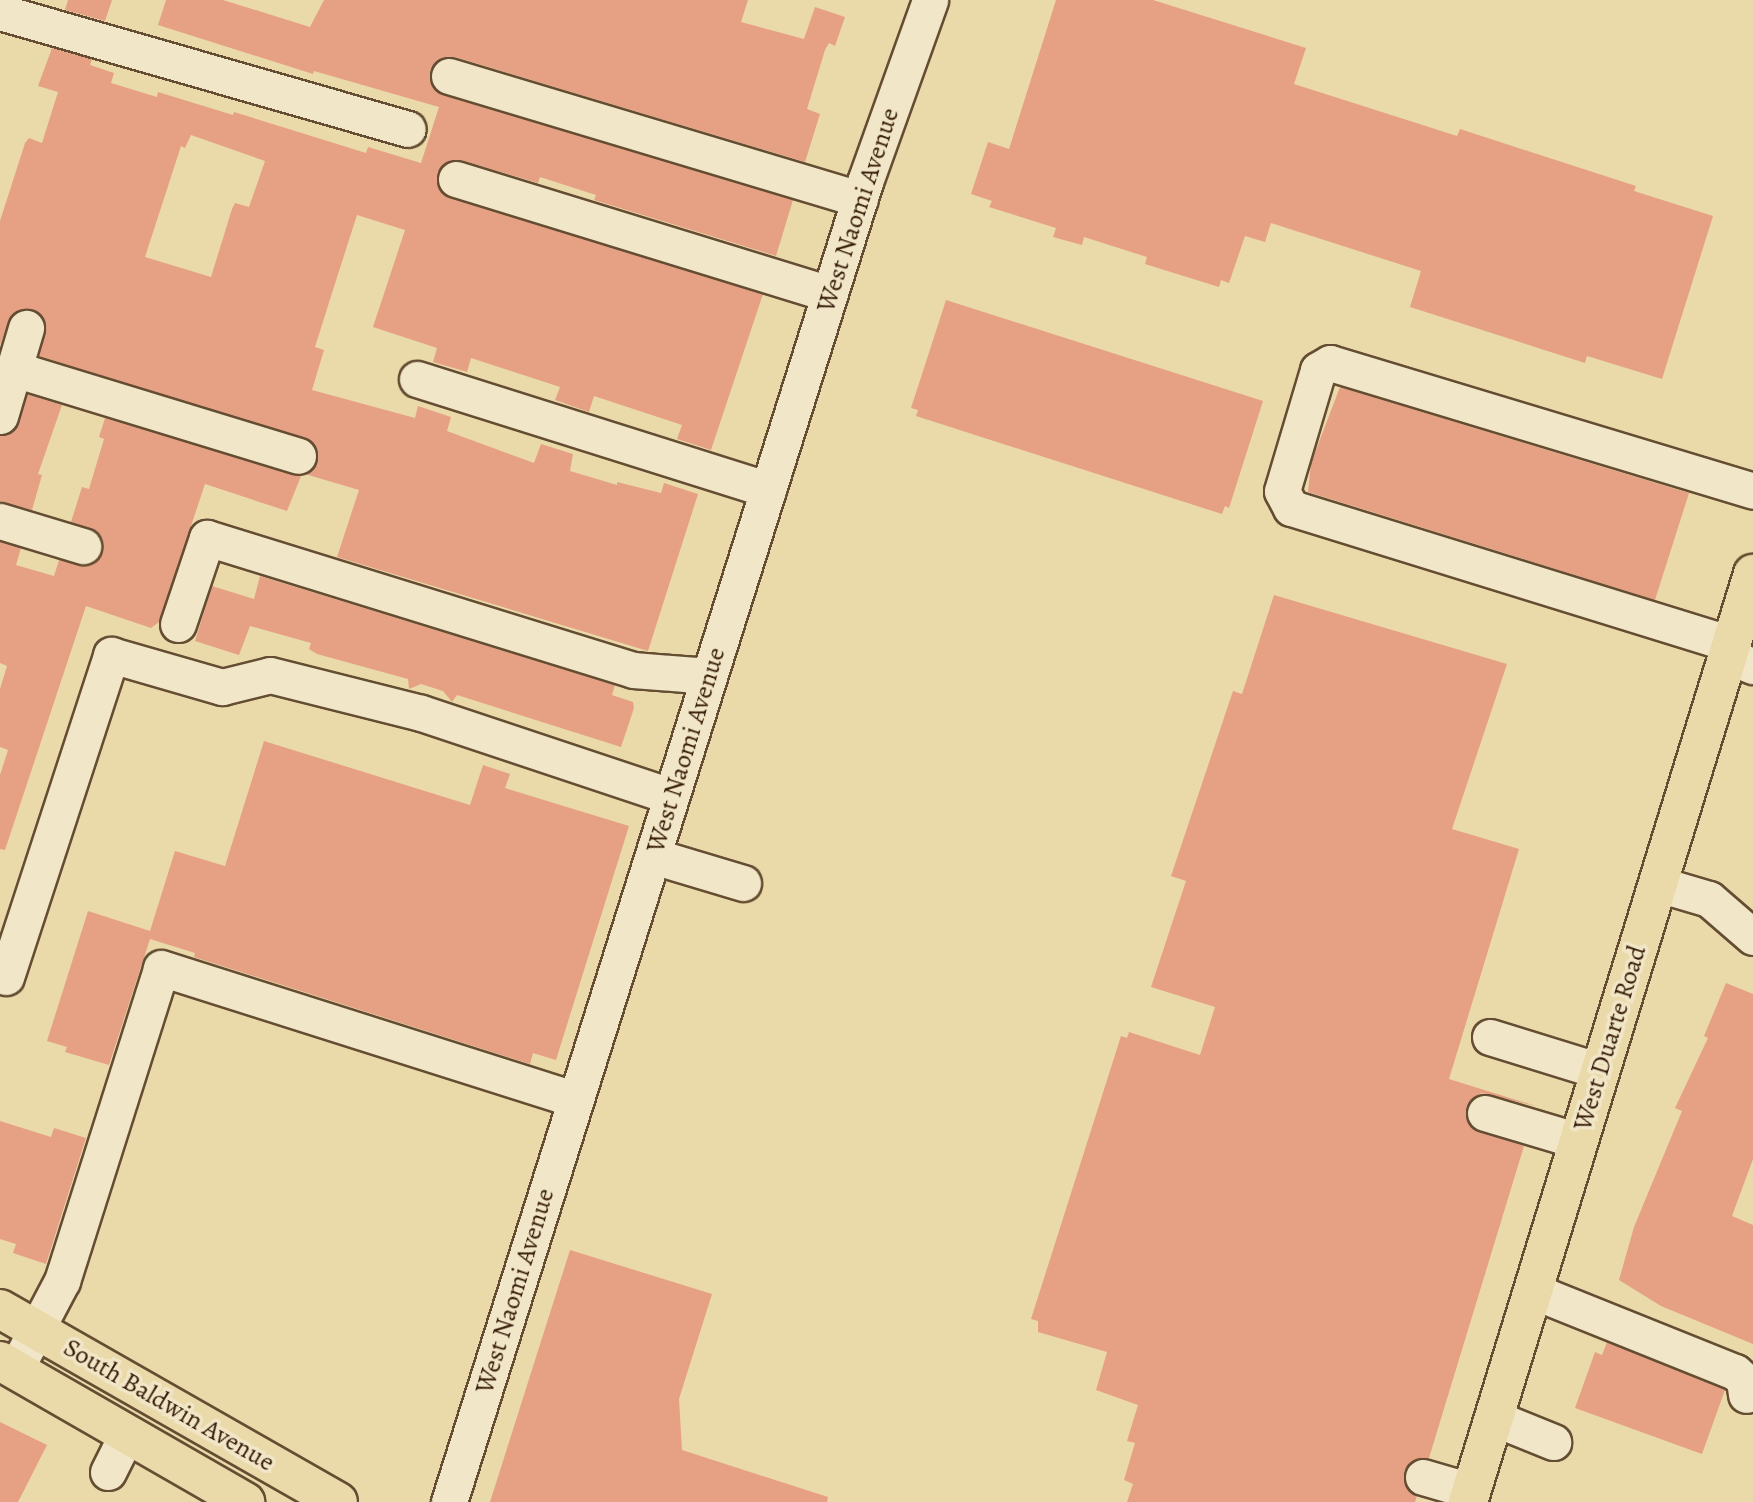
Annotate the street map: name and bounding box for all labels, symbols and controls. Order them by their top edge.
street label: West Naomi Avenue [810,104,906,316]
street label: West Naomi Avenue [640,644,732,856]
street label: West Duarte Road [1567,942,1653,1134]
street label: West Naomi Avenue [469,1185,561,1397]
street label: South Baldwin Avenue [58,1332,280,1478]

